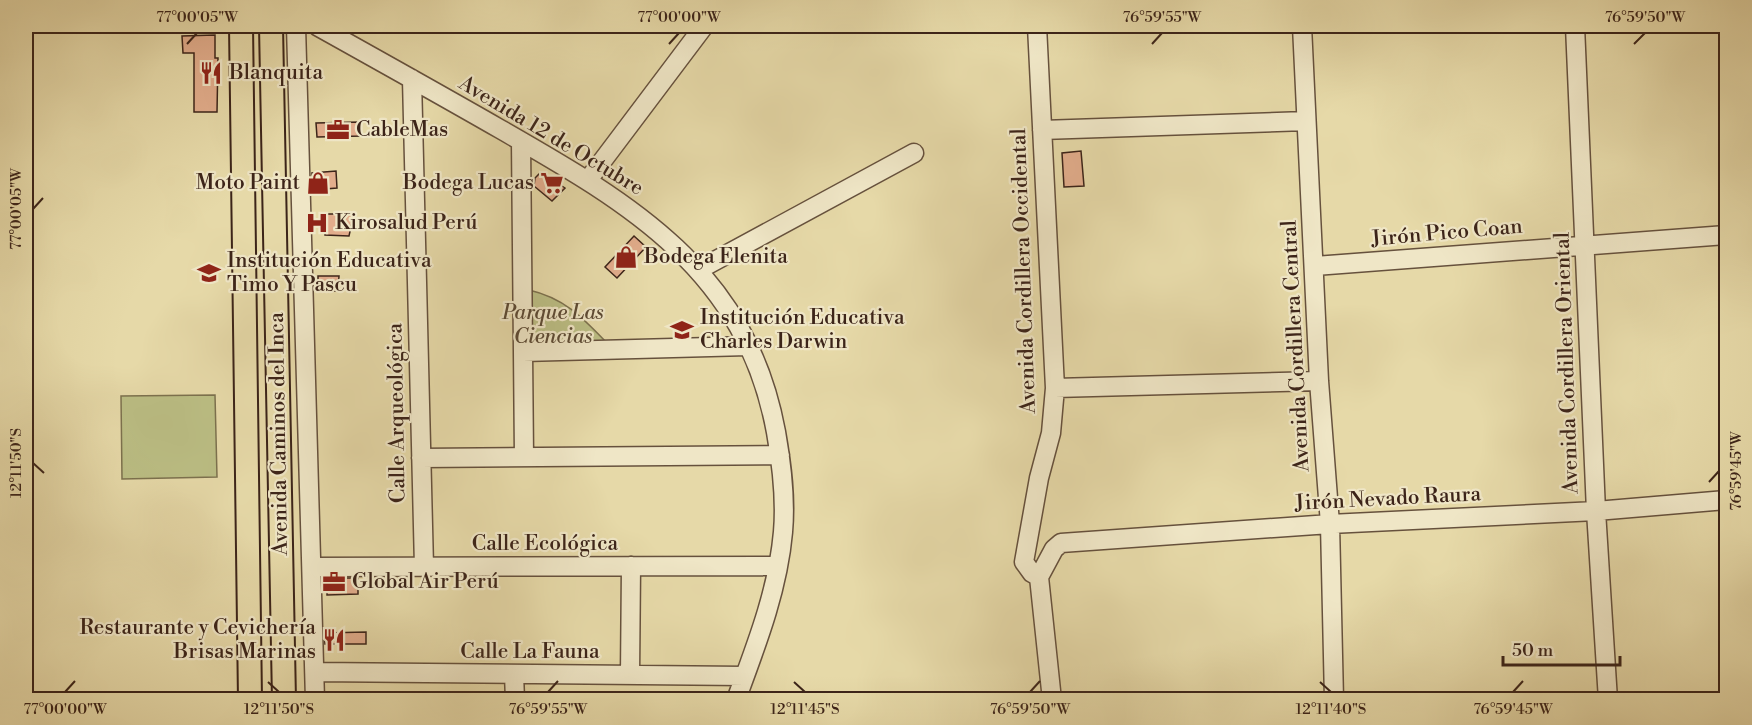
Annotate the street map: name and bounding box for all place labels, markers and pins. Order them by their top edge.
restaurant icon: Blanquita [198,60,224,86]
place label: Blanquita [228,60,324,86]
office icon: CableMas [325,117,351,143]
place label: CableMas [356,117,448,143]
place label: Moto Paint [196,170,301,196]
shop icon: Moto Paint [305,170,331,196]
place label: Bodega Lucas [402,170,534,196]
supermarket icon: Bodega Lucas [539,170,565,196]
hospital icon: Kirosalud Perú [304,210,330,236]
place label: Kirosalud Perú [335,210,477,236]
shop icon: Bodega Elenita [613,244,639,270]
place label: Bodega Elenita [643,244,788,270]
place label: Institución Educativa Timo Y Pascu [227,248,432,298]
school or university icon: Institución Educativa Timo Y Pascu [196,260,222,286]
place label: Institución Educativa Charles Darwin [700,305,905,355]
school or university icon: Institución Educativa Charles Darwin [669,317,695,343]
office icon: Global Air Perú [321,569,347,595]
place label: Global Air Perú [352,569,499,595]
place label: Restaurante y Cevichería Brisas Marinas [80,615,316,665]
restaurant icon: Restaurante y Cevichería Brisas Marinas [321,627,347,653]

